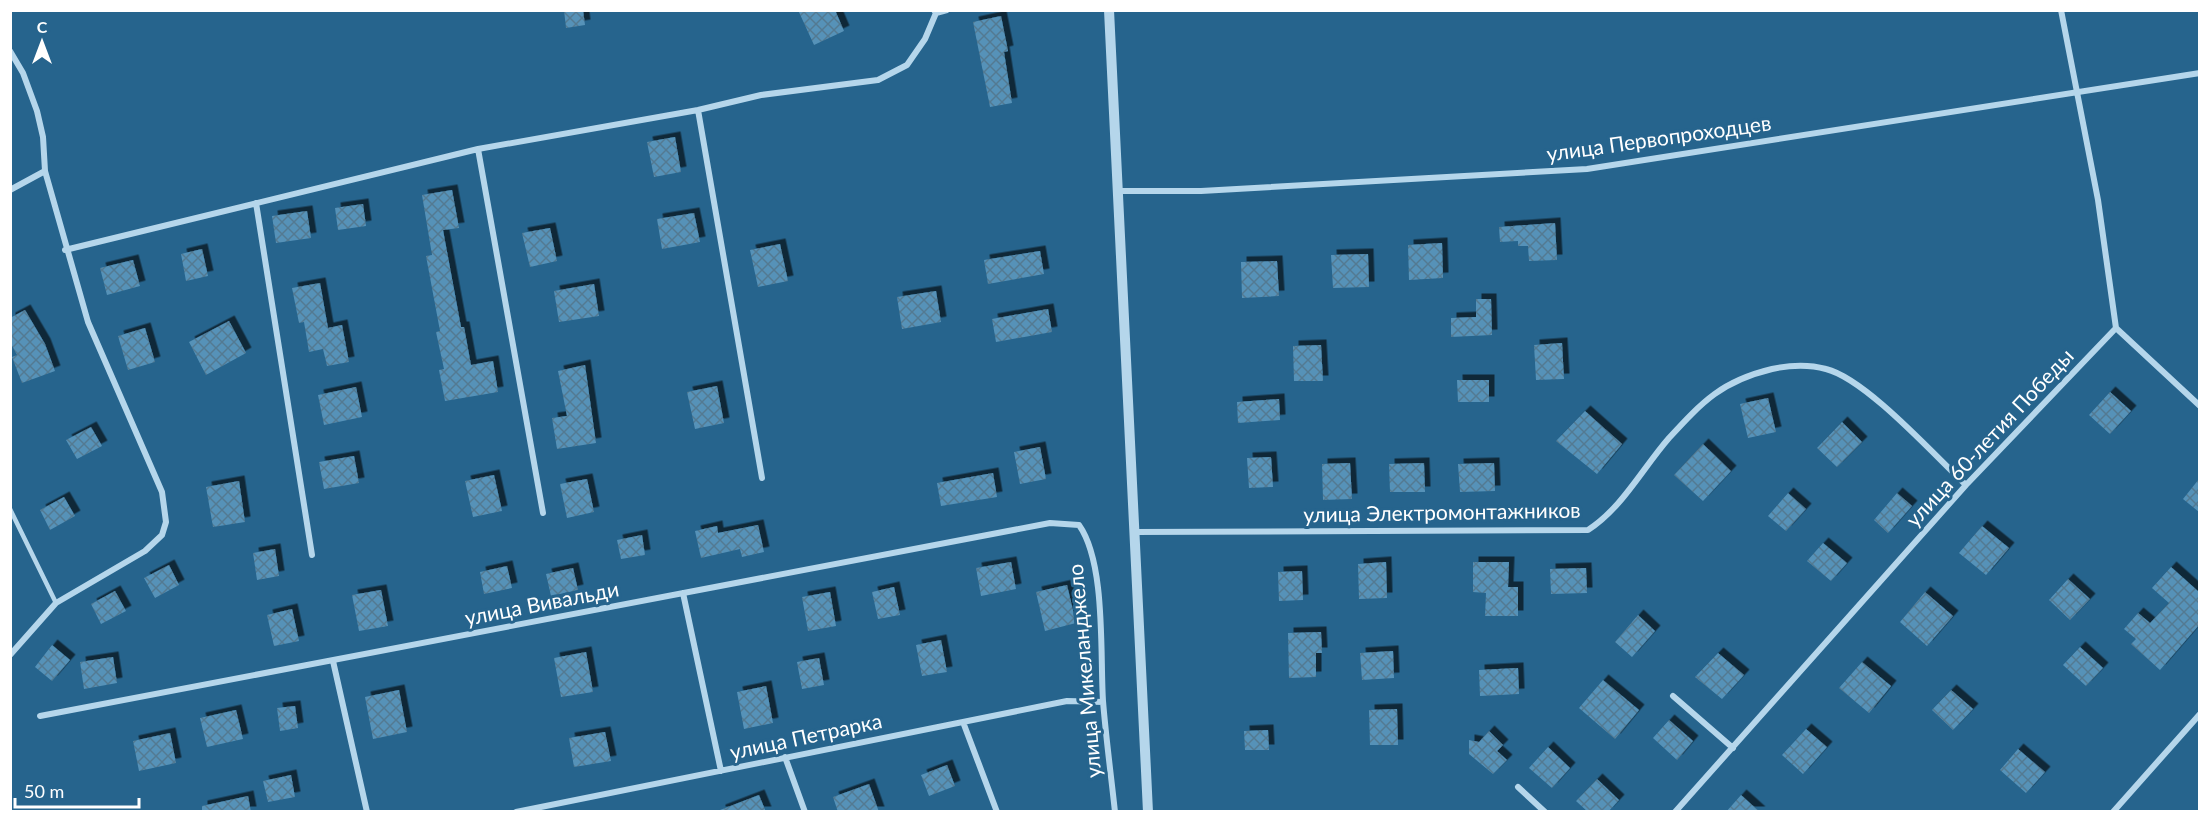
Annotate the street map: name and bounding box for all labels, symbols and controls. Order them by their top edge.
north arrow [12,12,72,72]
text: С [37,17,48,36]
street label: улица Первопроходцев [1545,109,1773,166]
street label: улица 60-летия Победы [1900,343,2078,531]
street label: улица Электромонтажников [1303,497,1581,526]
street label: улица Микеланджело [1062,563,1105,779]
street label: улица Вивальди [463,575,621,630]
street label: улица Петрарка [727,707,884,764]
scale bar [15,771,140,809]
text: 50 m [24,780,64,802]

